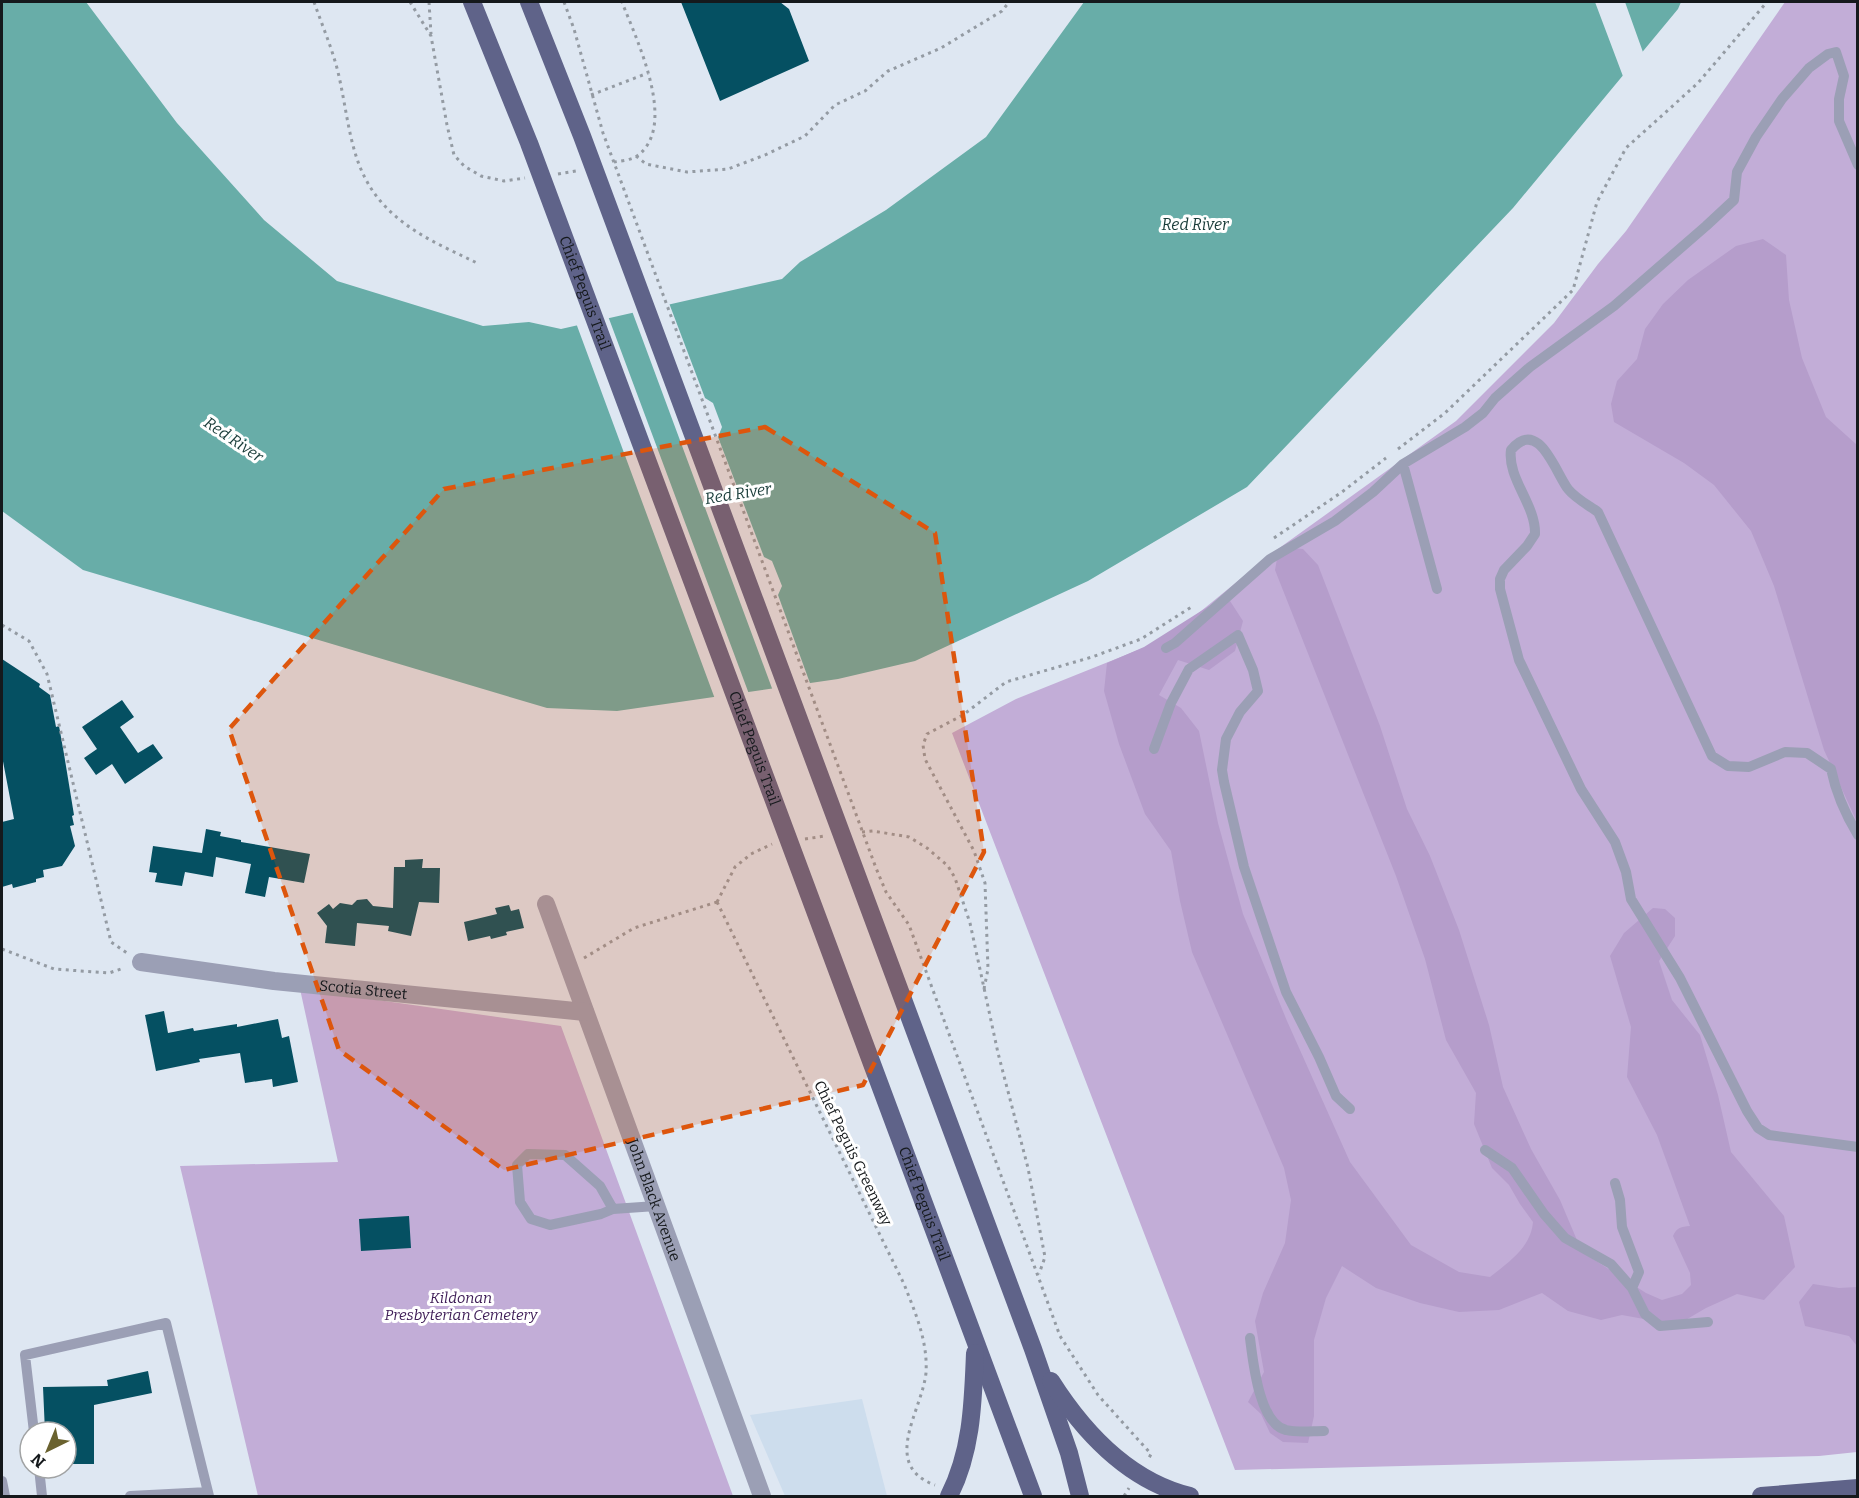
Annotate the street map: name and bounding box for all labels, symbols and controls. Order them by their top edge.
water label: Red River [1161,215,1230,234]
street label: Chief Peguis Trail [555,233,614,352]
water label: Red River [201,413,268,467]
water label: Red River [703,479,774,508]
street label: Chief Peguis Trail [725,689,784,808]
street label: Scotia Street [318,977,409,1003]
street label: Chief Peguis Greenway [810,1078,896,1228]
street label: John Black Avenue [623,1135,685,1264]
street label: Chief Peguis Trail [895,1144,954,1263]
park label: Kildonan Presbyterian Cemetery [385,1289,539,1324]
north arrow [18,1420,78,1480]
text: N [27,1449,49,1472]

